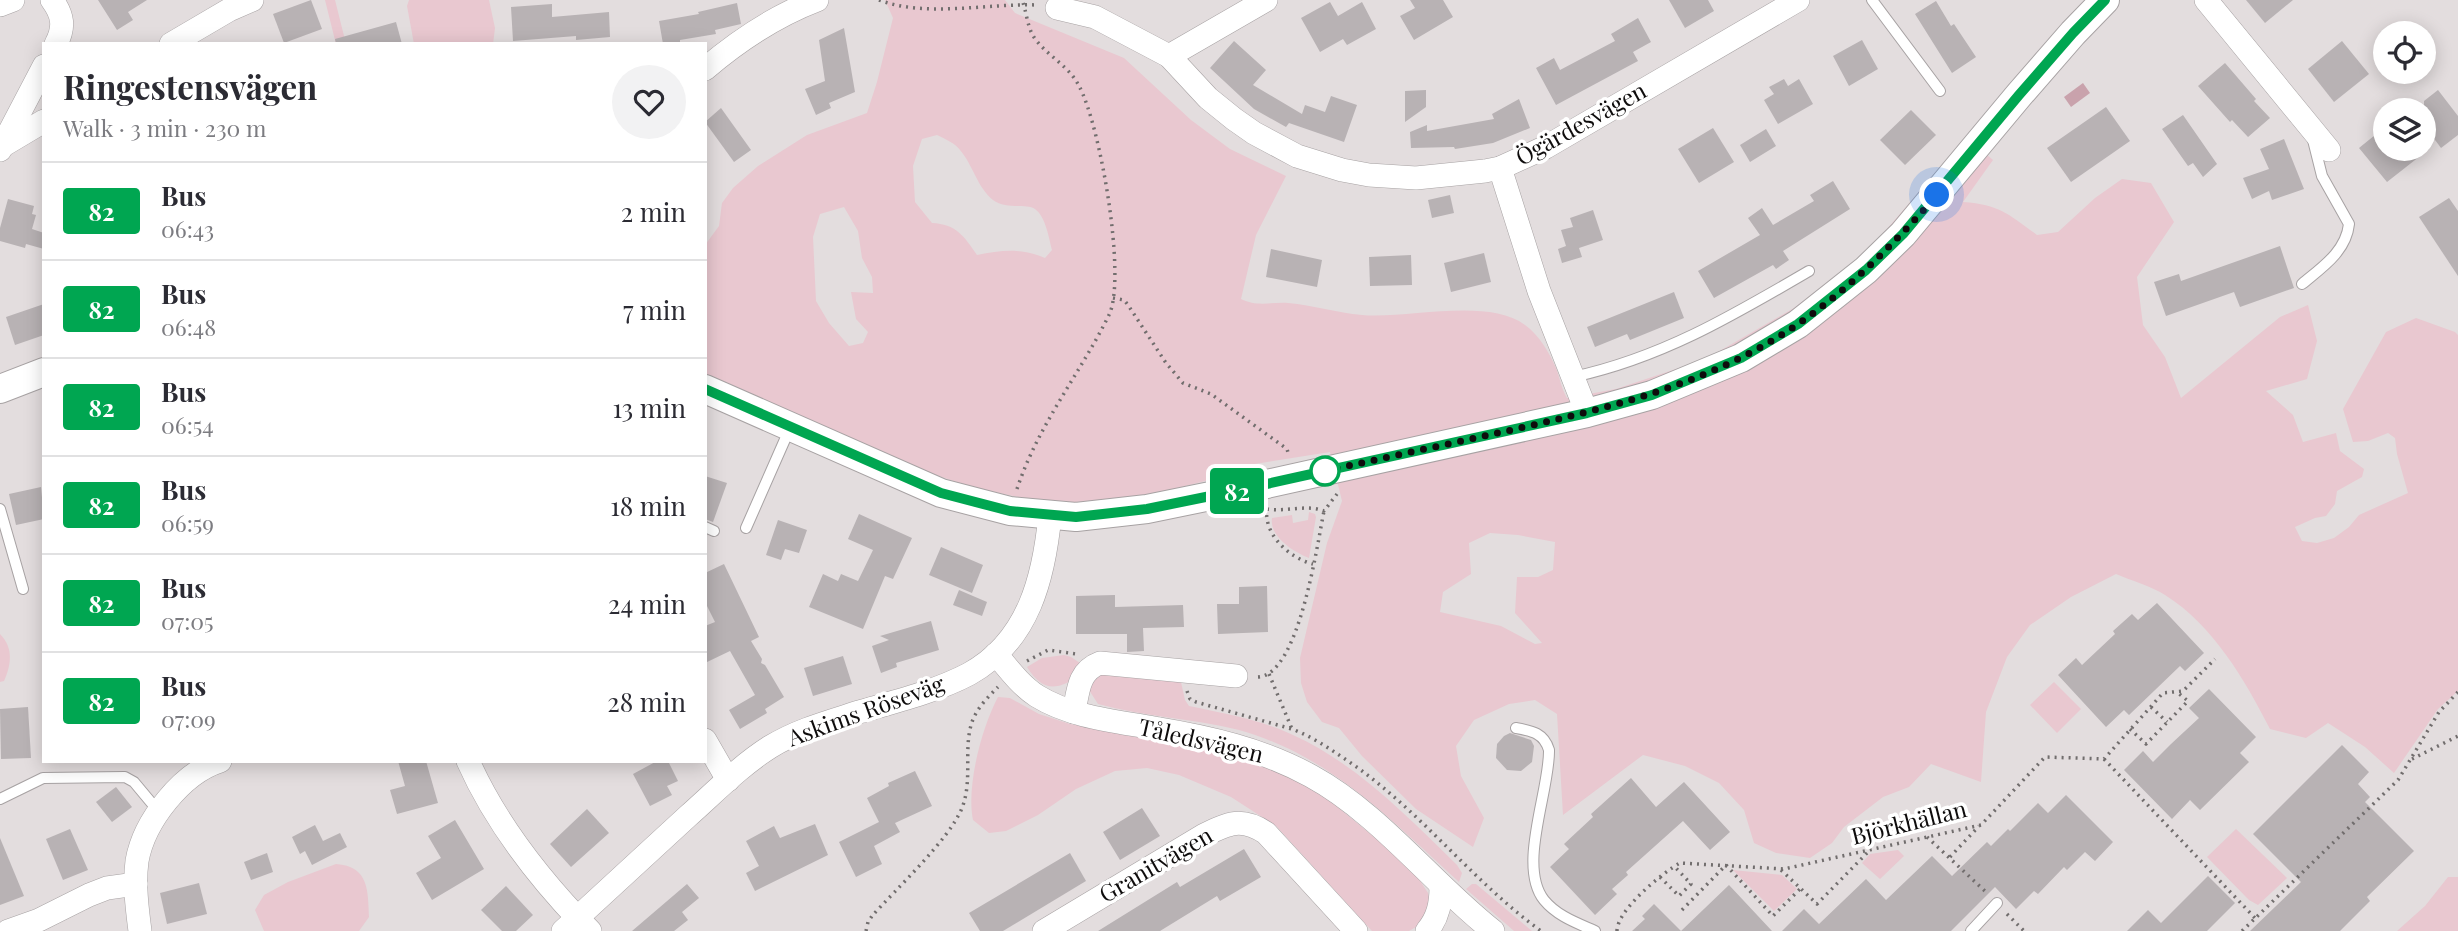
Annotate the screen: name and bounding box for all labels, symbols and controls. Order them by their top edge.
map controls [2373,21,2436,161]
button: locate [2373,21,2436,84]
text: Ringestensvägen [63,64,317,108]
button: heart [612,65,686,139]
street label: Ögärdesvägen [1509,74,1651,171]
button: layers [2373,98,2436,161]
text: Walk · 3 min · 230 m [63,112,266,143]
your location [1919,177,1954,212]
text: Bus [161,178,206,213]
text: 2 min [621,194,686,229]
text: 82 [88,195,115,227]
text: 06:43 [161,213,214,244]
text: Bus [161,276,206,311]
text: 7 min [623,292,686,327]
text: 82 [88,293,115,325]
text: 06:48 [161,311,216,342]
text: Bus [161,374,206,409]
text: 13 min [612,390,686,425]
text: 82 [88,391,115,423]
text: 06:54 [161,409,214,440]
unlabelled marker [1310,456,1340,486]
line badge: 82 [1206,468,1268,514]
text: Bus [161,472,206,507]
text: 82 [1224,475,1250,507]
text: 18 min [610,488,686,523]
text: 82 [88,489,115,521]
text: 06:59 [161,507,214,538]
text: Bus [161,570,206,605]
text: 24 min [608,586,686,621]
text: 82 [88,587,115,619]
text: 07:05 [161,605,214,636]
street label: Askims Röseväg [782,667,948,753]
text: Bus [161,668,206,703]
text: 28 min [607,684,686,719]
text: 82 [88,685,115,717]
text: 07:09 [161,703,216,734]
street label: Tåledsvägen [1136,710,1267,769]
street label: Björkhällan [1848,792,1970,851]
street label: Granitvägen [1093,819,1218,909]

